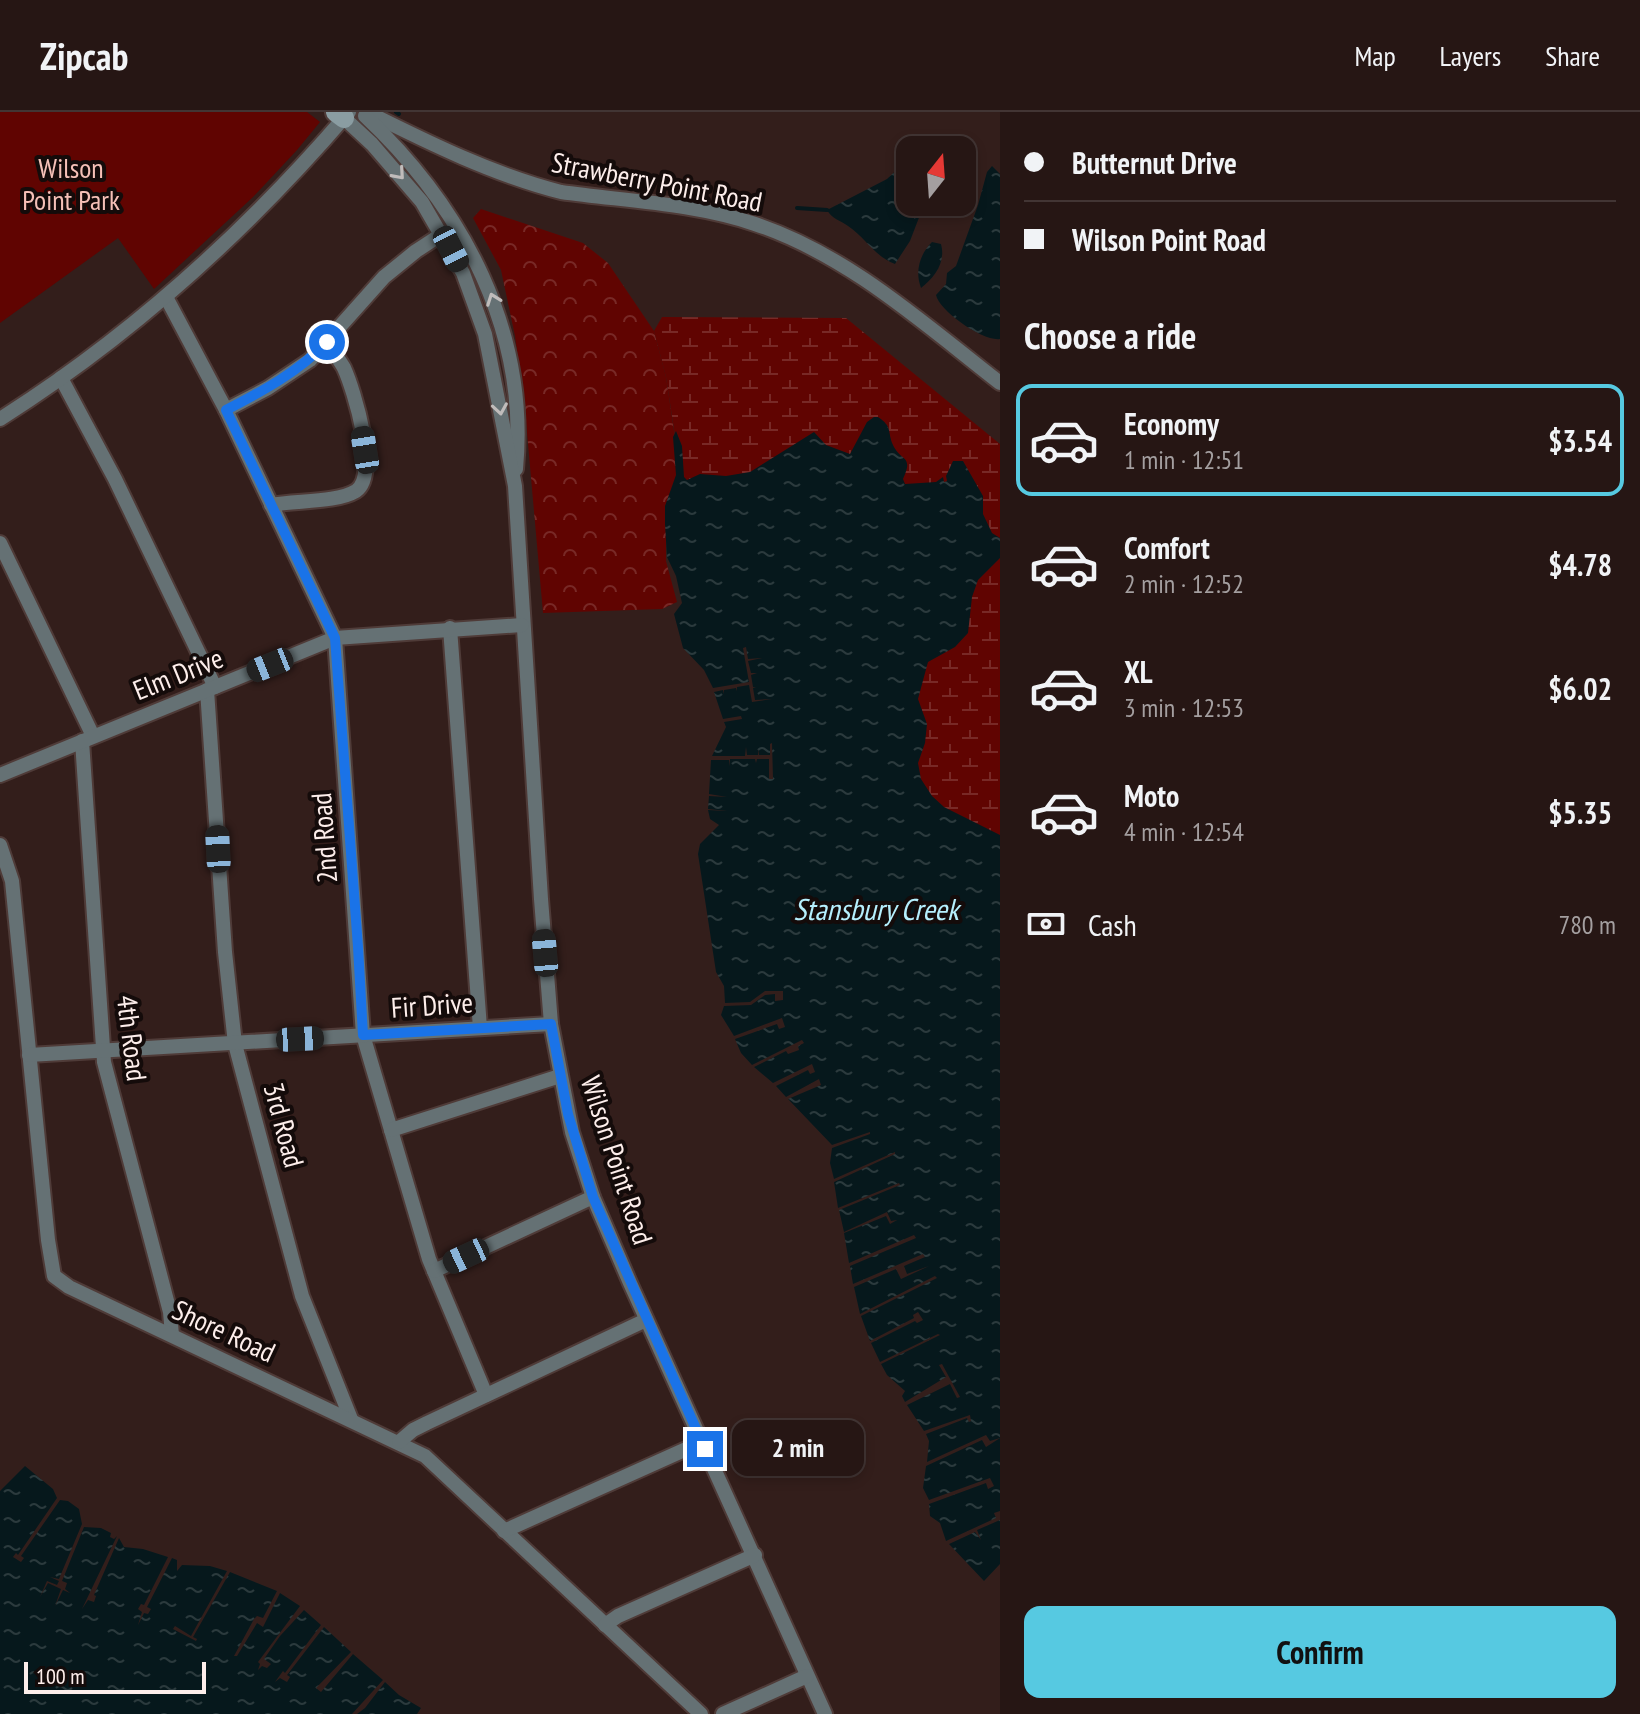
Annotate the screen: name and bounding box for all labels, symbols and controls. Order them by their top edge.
text: Zipcab [40,31,128,80]
text: Map [1354,37,1396,74]
text: Layers [1440,37,1501,74]
text: Share [1545,37,1600,74]
north arrow [896,136,976,216]
map controls [896,136,976,216]
street label: Strawberry Point Road [549,143,765,220]
text: Butternut Drive [1072,143,1237,182]
park label: Wilson Point Park [22,149,120,218]
one-way arrow [389,164,404,179]
text: Wilson Point Road [1072,220,1266,259]
car [429,222,473,276]
one-way arrow [486,293,503,307]
text: Choose a ride [1024,312,1196,359]
route start [309,324,345,360]
one-way arrow [491,402,508,416]
icon: car [1028,404,1100,476]
text: Economy [1124,404,1219,443]
text: $3.54 [1548,421,1612,460]
car [349,424,381,476]
text: 1 min · 12:51 [1124,443,1244,476]
icon: car [1028,528,1100,600]
text: Comfort [1124,528,1210,567]
text: $4.78 [1548,545,1612,584]
text: 2 min · 12:52 [1124,567,1244,600]
street label: Elm Drive [128,639,228,708]
car [243,645,297,685]
icon: car [1028,652,1100,724]
text: XL [1124,652,1153,691]
text: $6.02 [1548,669,1612,708]
text: 3 min · 12:53 [1124,691,1244,724]
icon: car [1028,776,1100,848]
text: Moto [1124,776,1179,815]
street label: 2nd Road [302,791,345,885]
text: $5.35 [1548,793,1612,832]
text: 4 min · 12:54 [1124,815,1244,848]
car [205,824,231,874]
water label: Stansbury Creek [793,889,962,928]
icon: cash [1024,902,1068,946]
text: Cash [1088,905,1137,944]
text: 780 m [1558,908,1616,941]
car [531,928,559,978]
street label: Fir Drive [390,983,474,1026]
street label: 4th Road [109,993,156,1083]
car [275,1026,325,1052]
street label: Wilson Point Road [573,1071,662,1249]
street label: 3rd Road [255,1078,313,1171]
car [439,1235,493,1277]
street label: Shore Road [167,1291,282,1370]
callout: 2 min [733,1421,865,1477]
route end [687,1431,723,1467]
text: 2 min [772,1431,824,1464]
button: Confirm [1024,1606,1616,1698]
scale bar [24,1658,206,1694]
text: 100 m [36,1662,85,1690]

